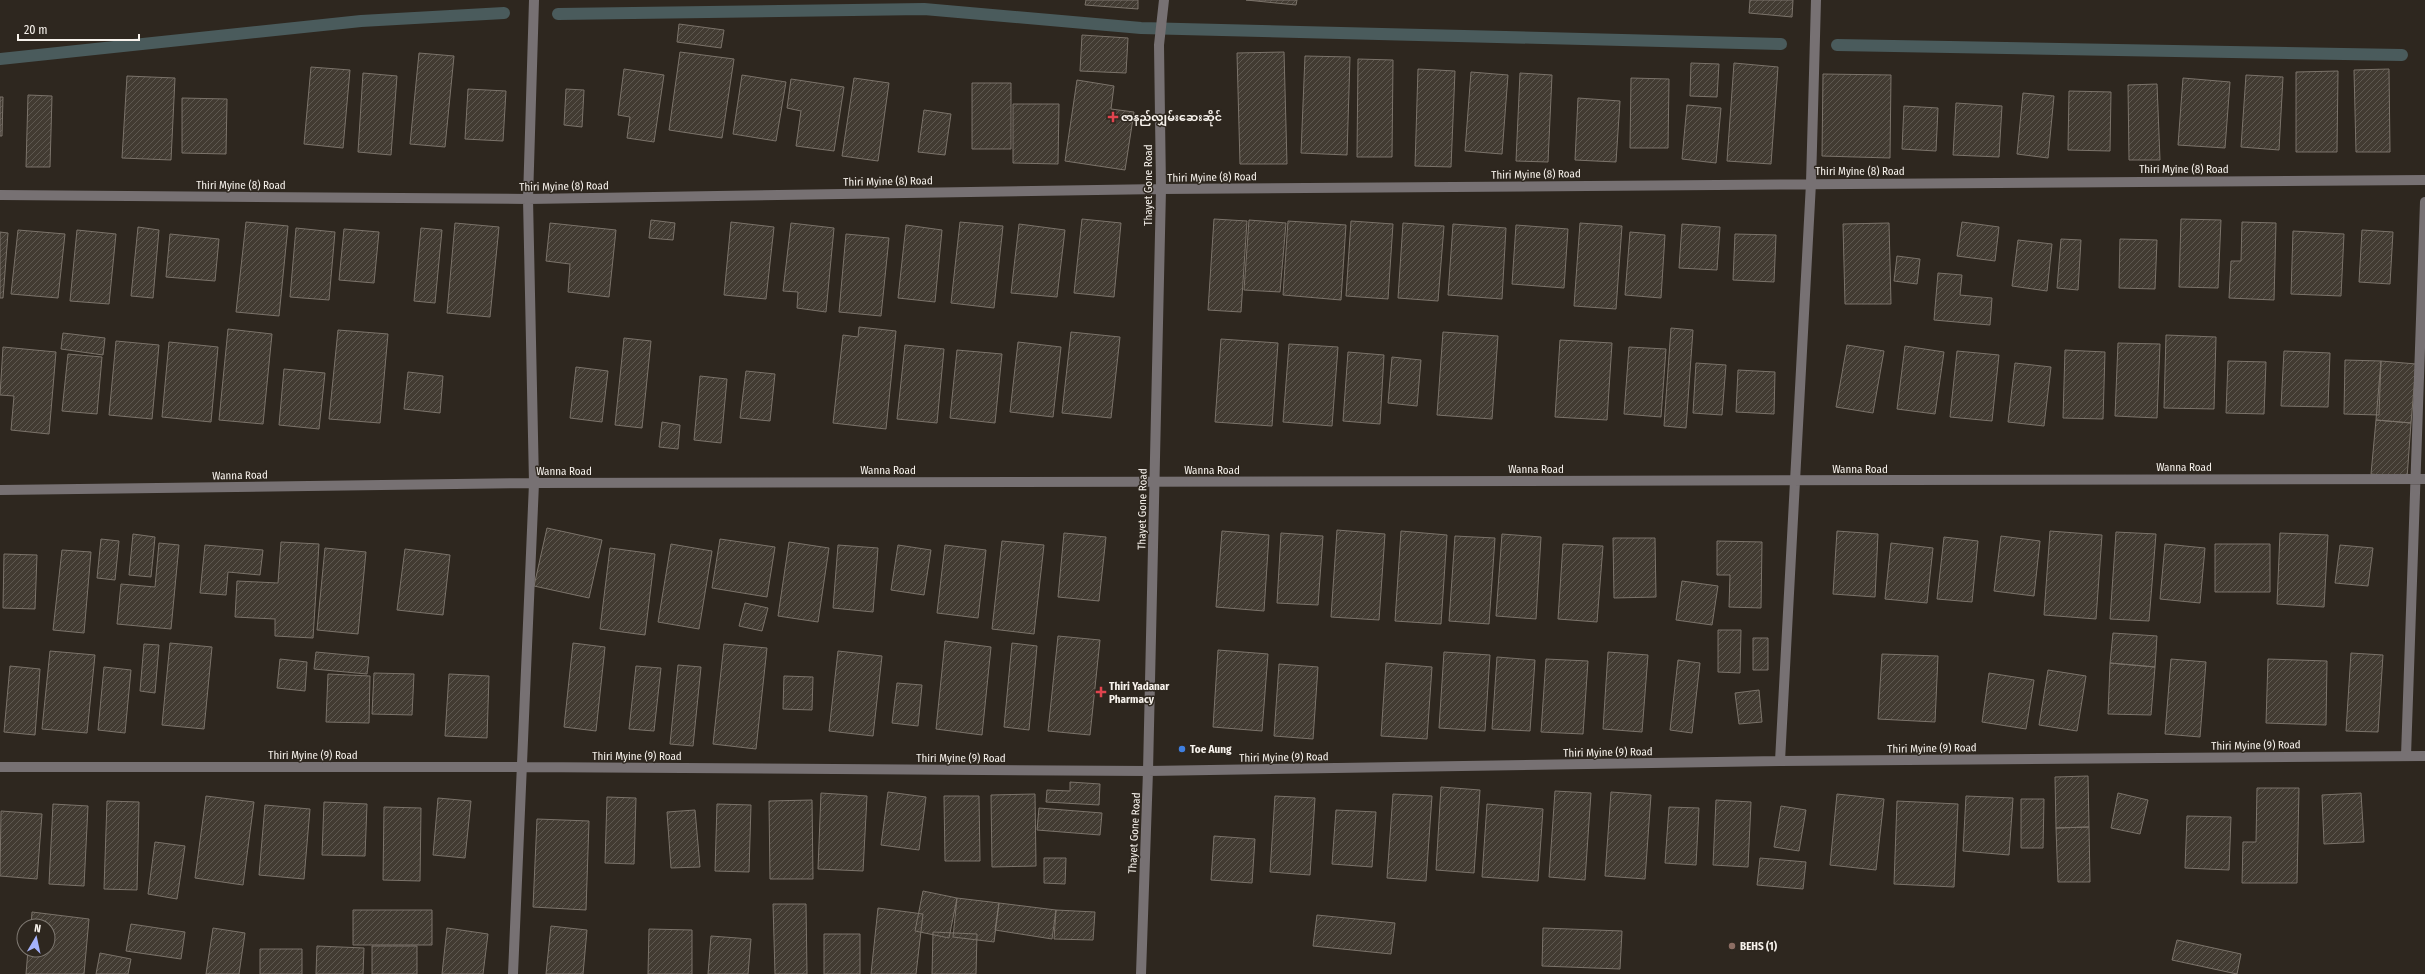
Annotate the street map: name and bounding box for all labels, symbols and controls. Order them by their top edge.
scale bar [18,16,139,42]
text: 20 m [24,23,48,37]
place label: ဇာနည်လျှမ်းဆေးဆိုင် [1121,110,1222,127]
marker: ဇာနည်လျှမ်းဆေးဆိုင် [1108,112,1118,122]
street label: Thayet Gone Road [1142,144,1155,226]
street label: Thiri Myine (8) Road [2139,163,2229,176]
street label: Thiri Myine (8) Road [1815,165,1905,178]
street label: Thiri Myine (8) Road [1491,167,1581,182]
street label: Thiri Myine (8) Road [1167,170,1257,185]
street label: Thiri Myine (8) Road [843,174,933,189]
street label: Thiri Myine (8) Road [196,179,286,192]
street label: Thiri Myine (8) Road [519,179,609,194]
street label: Wanna Road [2156,461,2212,474]
street label: Wanna Road [1508,463,1564,476]
street label: Wanna Road [1832,463,1888,476]
street label: Wanna Road [860,464,916,477]
street label: Wanna Road [1184,464,1240,477]
street label: Wanna Road [536,465,592,478]
street label: Thayet Gone Road [1135,468,1150,550]
street label: Wanna Road [212,469,268,482]
place label: Thiri Yadanar Pharmacy [1109,680,1170,706]
marker: Thiri Yadanar Pharmacy [1096,687,1106,697]
street label: Thiri Myine (9) Road [2211,738,2301,753]
street label: Thiri Myine (9) Road [1887,741,1977,756]
place label: Toe Aung [1190,743,1232,756]
marker: Toe Aung [1177,744,1187,754]
street label: Thiri Myine (9) Road [1563,745,1653,760]
street label: Thiri Myine (9) Road [268,749,358,762]
street label: Thiri Myine (9) Road [592,750,682,763]
street label: Thiri Myine (9) Road [1239,750,1329,765]
street label: Thiri Myine (9) Road [916,752,1006,765]
street label: Thayet Gone Road [1126,792,1143,874]
north arrow [16,918,56,958]
text: N [33,922,42,936]
place label: BEHS (1) [1740,940,1778,953]
marker: BEHS (1) [1727,941,1737,951]

